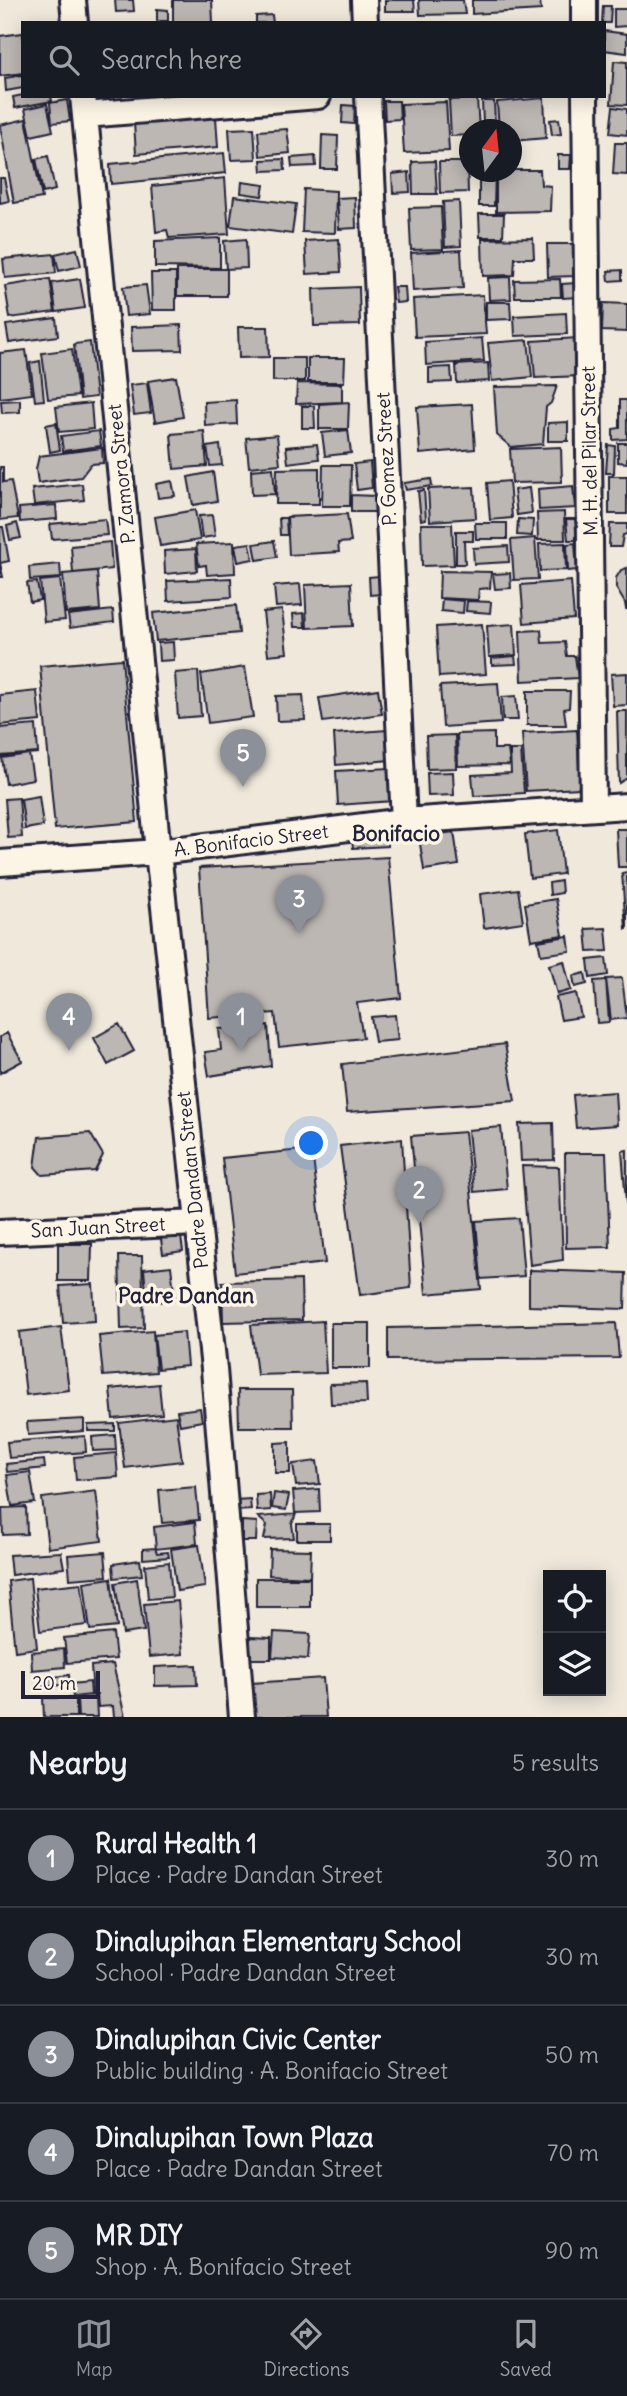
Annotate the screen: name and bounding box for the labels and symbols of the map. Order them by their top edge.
north arrow [459,119,522,182]
street label: M. H. del Pilar Street [576,366,602,536]
street label: P. Gomez Street [371,392,401,526]
street label: P. Zamora Street [102,403,140,545]
pin: 5 [220,729,266,787]
street label: A. Bonifacio Street [172,819,330,861]
district label: Bonifacio [352,820,440,847]
pin: 3 [276,875,322,933]
pin: 4 [46,993,92,1051]
pin: 1 [218,993,264,1051]
street label: Padre Dandan Street [171,1090,213,1270]
your location [294,1126,328,1160]
pin: 2 [396,1166,442,1224]
street label: San Juan Street [30,1211,166,1243]
district label: Padre Dandan [118,1282,254,1309]
scale bar [21,1668,100,1700]

